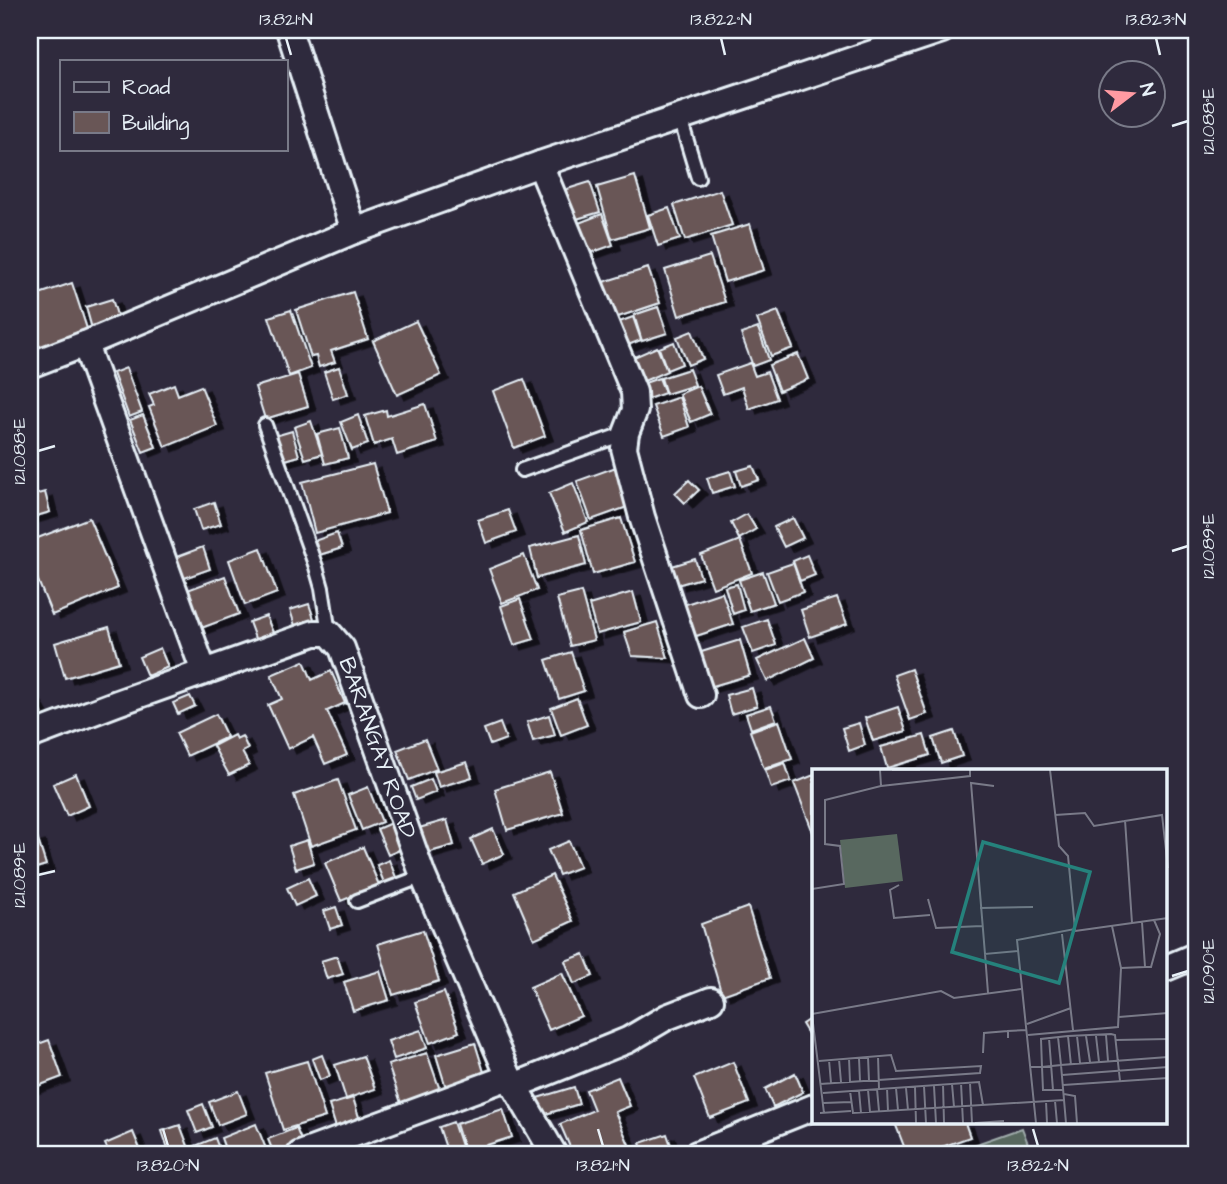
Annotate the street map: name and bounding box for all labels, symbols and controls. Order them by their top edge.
text: 13.821°N [259,7,313,32]
text: 13.822°N [690,7,752,32]
text: 13.823°N [1126,7,1186,32]
legend [60,60,287,150]
north arrow [1098,60,1168,130]
text: Road [122,73,170,102]
text: N [1132,80,1162,99]
text: 121.088°E [1196,87,1221,154]
text: Building [122,109,190,140]
text: 121.088°E [7,417,32,484]
text: 121.089°E [1196,513,1221,579]
street label: BARANGAY ROAD [331,653,424,843]
inset map [812,769,1168,1124]
text: 121.089°E [7,842,32,908]
text: 121.090°E [1196,938,1221,1004]
text: 13.820°N [137,1153,199,1178]
text: 13.821°N [576,1153,630,1178]
text: 13.822°N [1007,1153,1069,1178]

